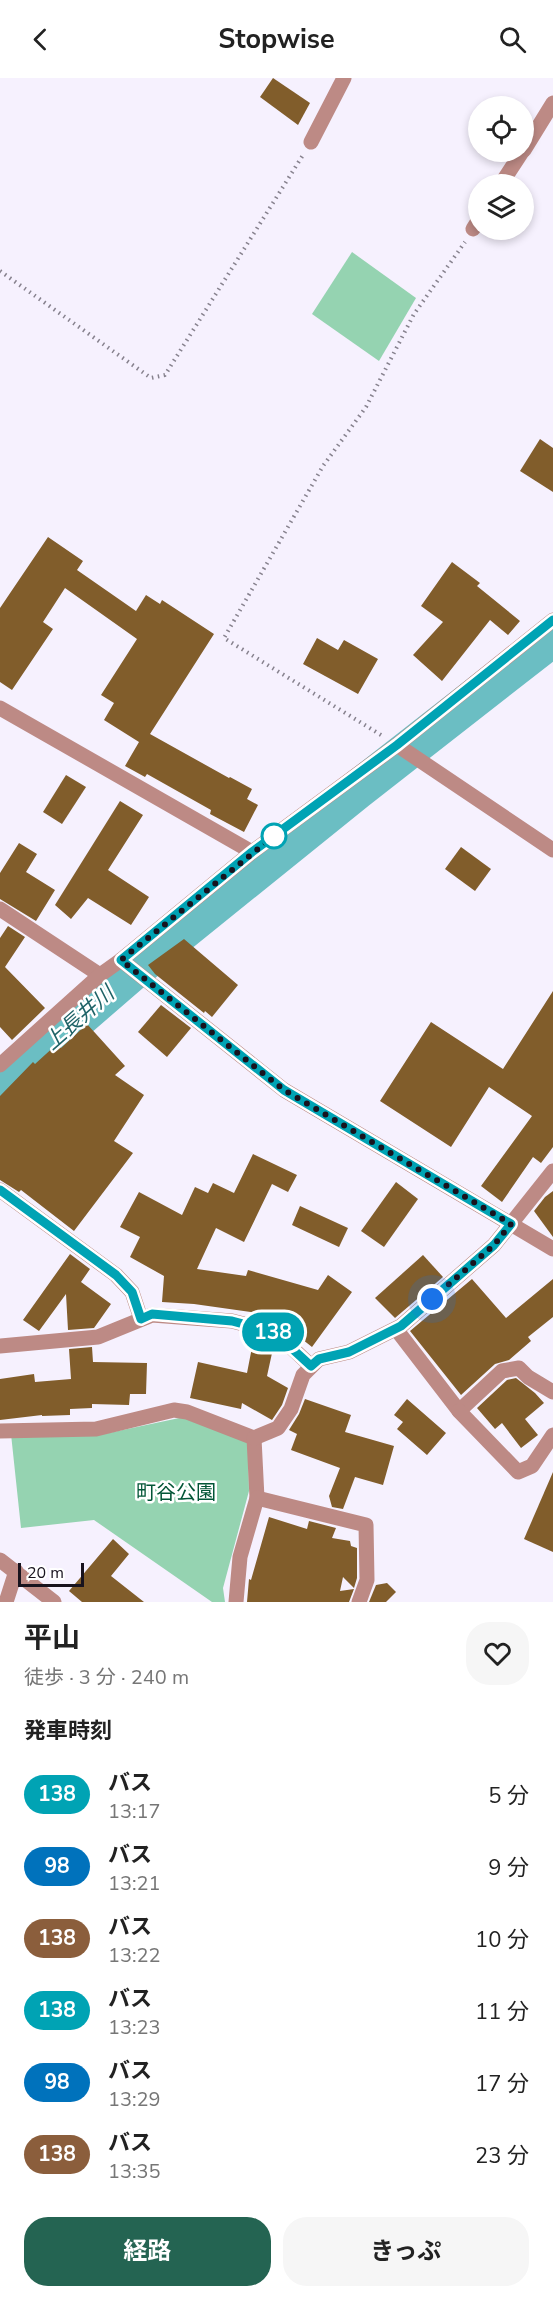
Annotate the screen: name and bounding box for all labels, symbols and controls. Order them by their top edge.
text: Stopwise [218,21,335,58]
icon: back [24,23,57,56]
icon: search [496,23,529,56]
map controls [468,96,534,240]
button: locate [468,96,534,162]
button: layers [468,174,534,240]
unlabelled marker [261,823,287,849]
water label: 上長井川 [38,979,121,1056]
your location [417,1284,447,1314]
line badge: 138 [238,1312,308,1352]
text: 138 [254,1318,292,1346]
park label: 町谷公園 [136,1479,216,1506]
scale bar [18,1560,84,1588]
text: 20 m [27,1562,64,1584]
text: 平山 [24,1619,80,1657]
button: heart [466,1622,529,1685]
text: 徒歩 · 3 分 · 240 m [24,1664,189,1691]
text: 発車時刻 [24,1716,112,1746]
text: バス [108,1768,152,1798]
text: 138 [38,1780,76,1808]
text: 5 分 [488,1781,529,1811]
text: 13:17 [108,1798,161,1825]
text: バス [108,1840,152,1870]
text: 98 [44,1852,70,1880]
text: 9 分 [488,1853,529,1883]
text: 13:21 [108,1870,161,1897]
text: バス [108,1912,152,1942]
text: 138 [38,1924,76,1952]
text: 10 分 [475,1925,529,1955]
text: 13:22 [108,1942,161,1969]
text: バス [108,1984,152,2014]
text: 138 [38,1996,76,2024]
text: 11 分 [475,1997,529,2027]
text: 13:23 [108,2014,161,2041]
text: バス [108,2056,152,2086]
text: 98 [44,2068,70,2096]
text: 17 分 [475,2069,529,2099]
text: 13:29 [108,2086,161,2113]
text: バス [108,2128,152,2158]
text: 138 [38,2140,76,2168]
text: 23 分 [475,2141,529,2171]
text: 13:35 [108,2158,161,2185]
button: 経路 [24,2217,271,2286]
button: きっぷ [283,2217,529,2286]

